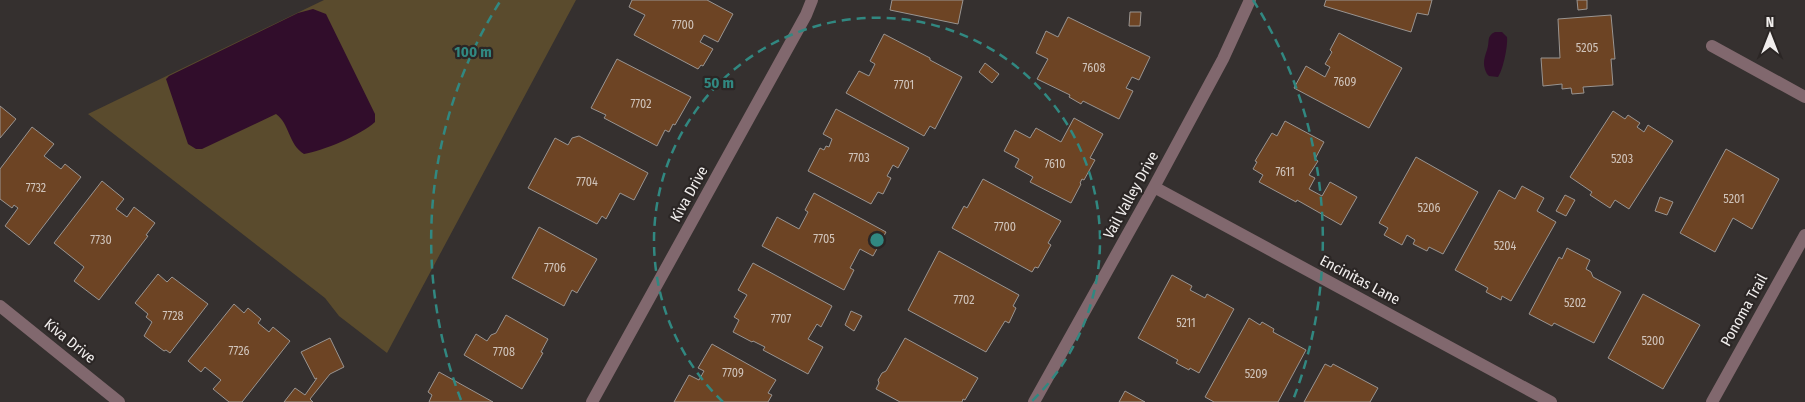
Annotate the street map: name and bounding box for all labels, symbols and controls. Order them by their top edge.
north arrow [1745,10,1795,60]
text: N [1766,14,1774,31]
house number: 7700 [672,18,694,32]
house number: 5205 [1576,41,1599,55]
text: 100 m [454,43,492,61]
house number: 7608 [1083,61,1105,75]
text: 50 m [704,74,734,92]
house number: 7609 [1334,75,1356,89]
house number: 7701 [894,78,914,92]
house number: 7702 [630,97,652,111]
street label: Vail Valley Drive [1100,148,1162,242]
house number: 7703 [848,151,870,165]
house number: 5203 [1611,152,1633,166]
house number: 7610 [1045,157,1065,171]
street label: Kiva Drive [666,163,712,225]
house number: 7611 [1275,165,1295,179]
house number: 7704 [576,175,598,189]
house number: 7732 [26,181,46,195]
house number: 5201 [1723,192,1745,206]
house number: 5206 [1418,201,1440,215]
house number: 7700 [994,220,1016,234]
centre of rings [868,231,886,249]
house number: 7705 [813,232,835,246]
house number: 7730 [90,233,112,247]
house number: 5204 [1494,239,1517,253]
street label: Encinitas Lane [1317,251,1403,309]
house number: 7706 [544,261,566,275]
street label: Ponoma Trail [1717,271,1771,349]
house number: 7702 [953,293,975,307]
house number: 5202 [1564,296,1586,310]
house number: 7728 [163,309,183,323]
house number: 7707 [771,312,791,326]
street label: Kiva Drive [41,315,99,367]
house number: 5211 [1176,316,1196,330]
house number: 5200 [1641,334,1665,348]
house number: 7726 [229,344,249,358]
house number: 7708 [493,345,515,359]
house number: 7709 [722,366,744,380]
house number: 5209 [1245,367,1268,381]

